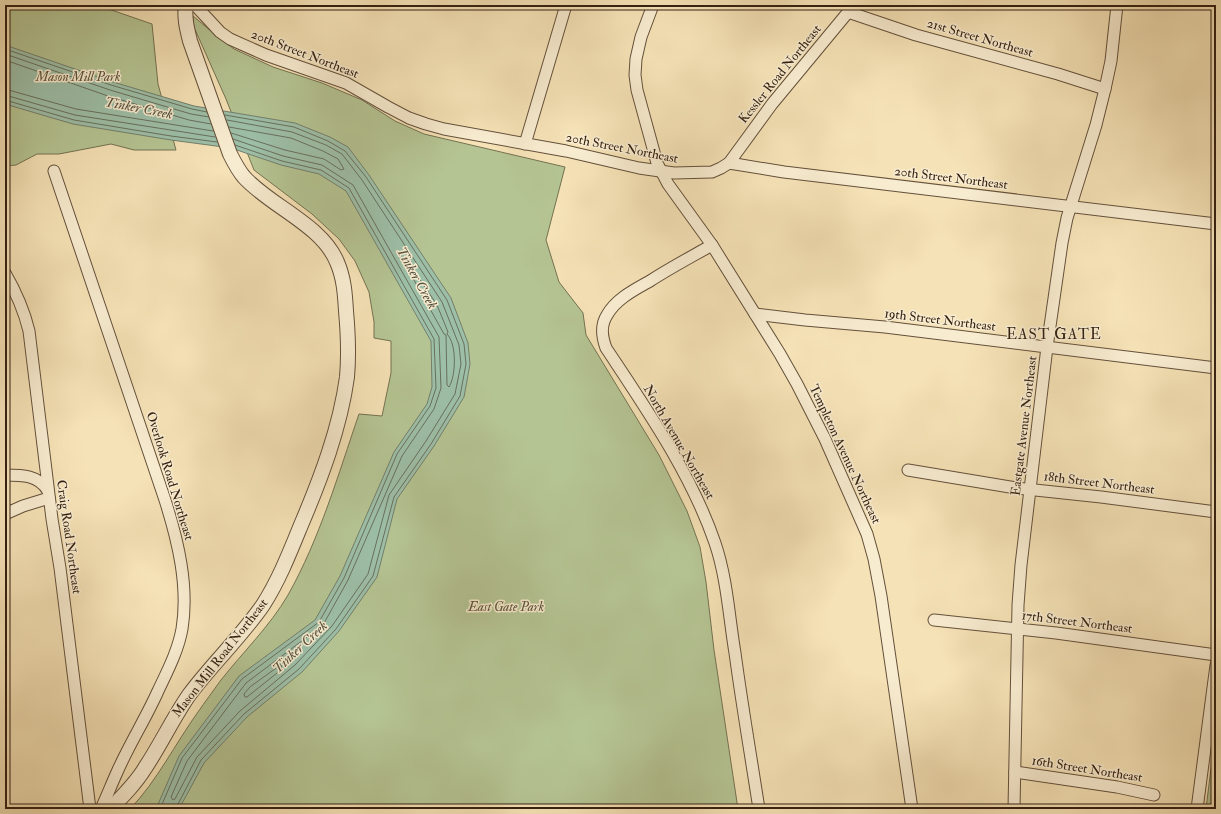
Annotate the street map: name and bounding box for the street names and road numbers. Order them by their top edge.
street label: 21st Street Northeast [925,15,1035,61]
street label: Kessler Road Northeast [735,21,825,127]
street label: 20th Street Northeast [249,26,361,82]
street label: 20th Street Northeast [565,129,679,167]
street label: 20th Street Northeast [893,163,1009,193]
street label: 19th Street Northeast [883,305,997,335]
street label: Eastgate Avenue Northeast [1007,355,1041,497]
street label: North Avenue Northeast [640,382,718,502]
street label: Templeton Avenue Northeast [805,382,884,527]
street label: Overlook Road Northeast [143,410,197,542]
street label: 18th Street Northeast [1043,468,1155,498]
street label: Craig Road Northeast [53,479,85,595]
street label: Mason Mill Road Northeast [169,595,271,721]
street label: 17th Street Northeast [1021,607,1133,637]
street label: 16th Street Northeast [1030,752,1144,786]

